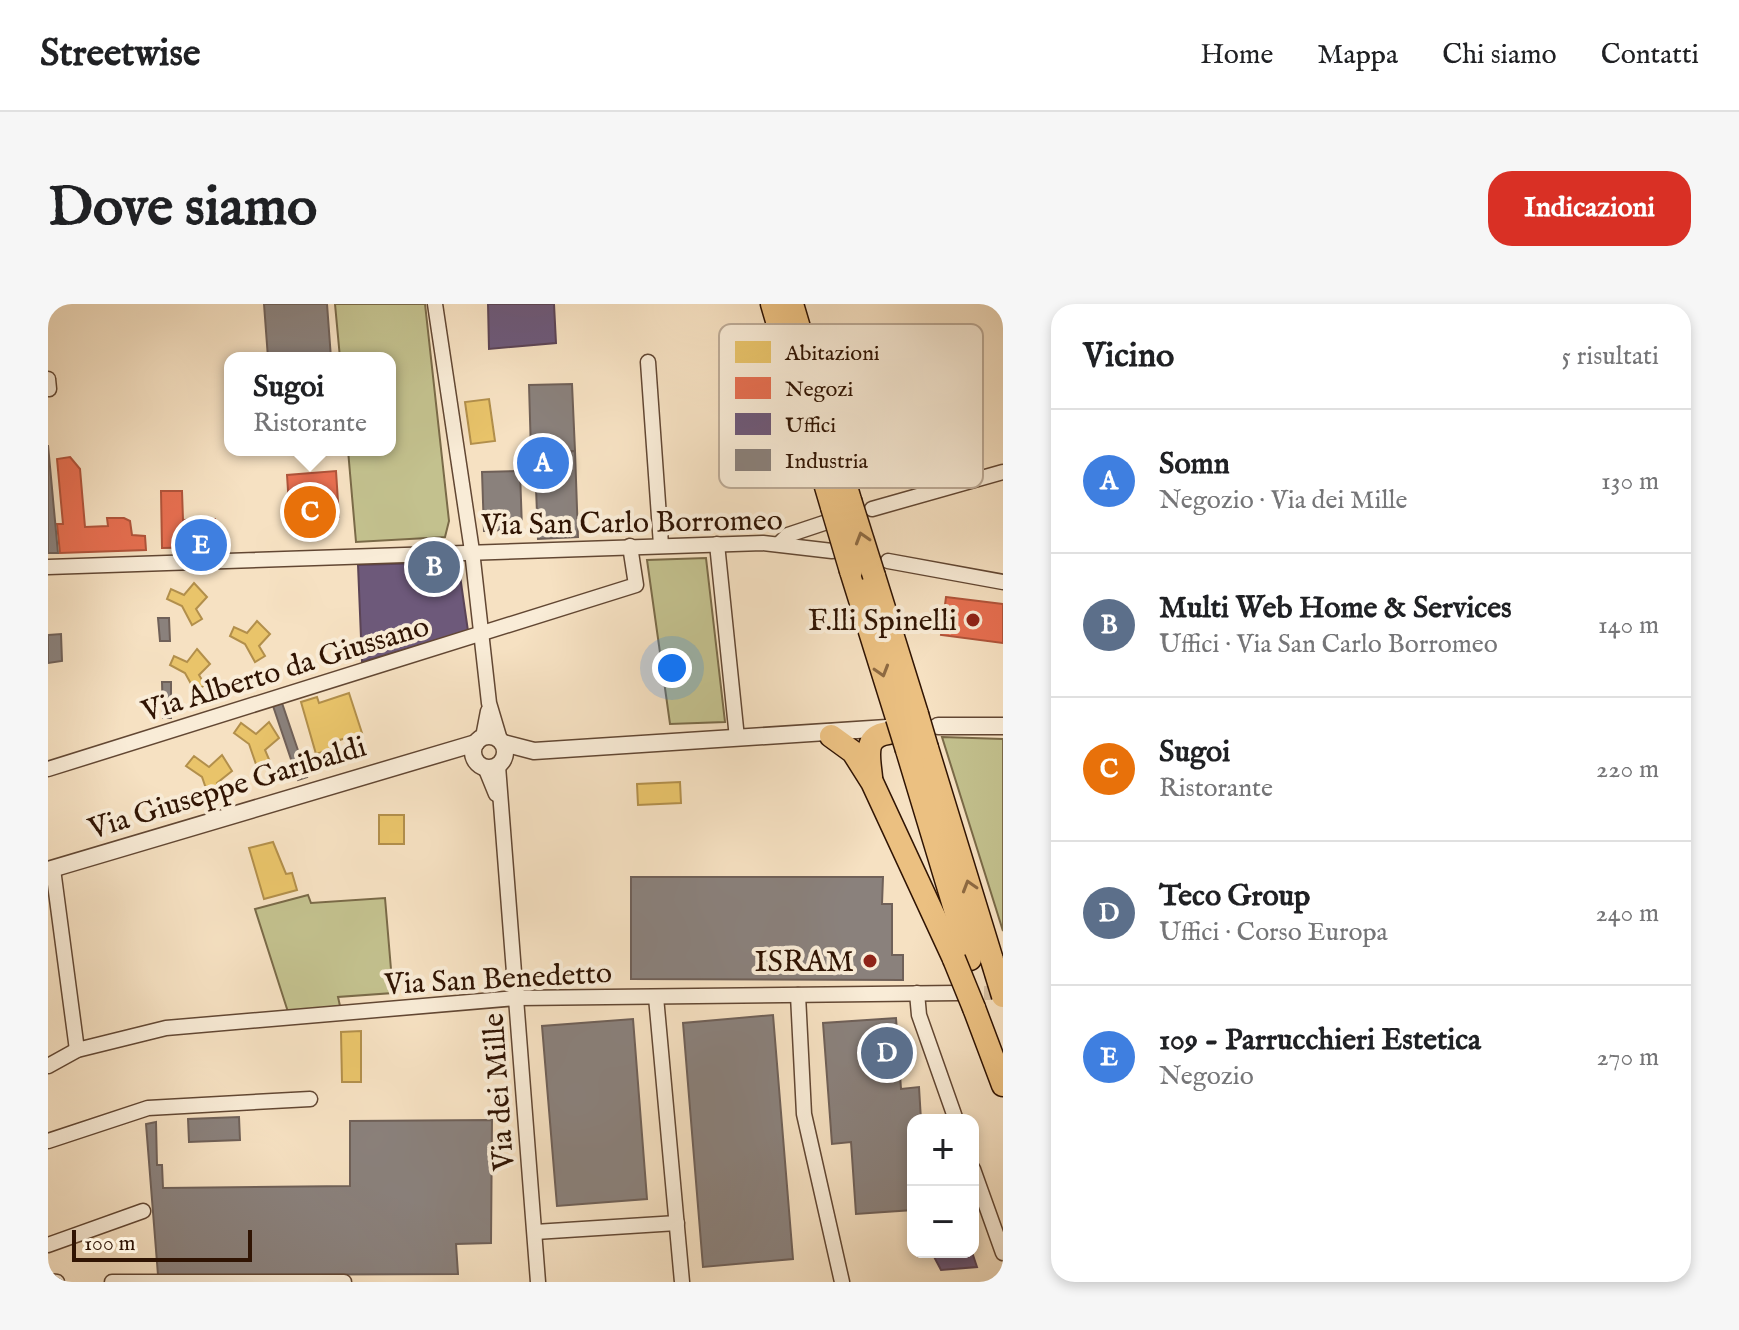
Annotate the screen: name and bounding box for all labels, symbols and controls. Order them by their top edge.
text: Streetwise [40,31,200,79]
text: Home [1200,38,1273,73]
text: Mappa [1317,38,1398,73]
text: Chi siamo [1442,38,1557,73]
text: Contatti [1601,38,1699,73]
button: Indicazioni [1488,171,1691,246]
text: Dove siamo [48,173,317,244]
legend [719,324,983,488]
text: Vicino [1083,335,1174,378]
text: Abitazioni [784,340,880,368]
text: 5 risultati [1562,340,1659,373]
popup [224,352,396,456]
text: Sugoi [253,369,324,407]
text: Negozi [785,376,853,404]
text: Ristorante [253,407,367,440]
text: Uffici [785,412,836,440]
pin: A [517,433,569,493]
text: Somn [1159,446,1230,484]
text: Industria [785,448,869,476]
text: A [1100,465,1118,498]
text: 130 m [1601,465,1659,498]
pin: C [284,482,336,542]
text: Negozio · Via dei Mille [1159,484,1408,517]
street label: Via San Carlo Borromeo [480,502,783,546]
pin: E [175,515,227,575]
one-way arrow [855,531,871,545]
pin: B [408,537,460,597]
text: Multi Web Home & Services [1159,590,1512,628]
place label: F.lli Spinelli [808,603,957,641]
street label: Via Alberto da Giussano [136,608,434,732]
text: B [1100,609,1118,642]
text: 140 m [1598,609,1659,642]
marker: F.lli Spinelli [964,611,982,629]
text: Uffici · Via San Carlo Borromeo [1159,628,1498,661]
your location [652,648,692,688]
one-way arrow [873,664,889,678]
street label: Via Giuseppe Garibaldi [83,729,371,850]
text: Sugoi [1159,734,1230,772]
text: C [1100,753,1118,786]
text: 220 m [1596,753,1659,786]
text: Ristorante [1159,772,1273,805]
text: Teco Group [1159,878,1310,916]
one-way arrow [962,879,978,893]
text: D [1099,897,1119,930]
text: 240 m [1596,897,1659,930]
text: Uffici · Corso Europa [1159,916,1388,949]
place label: ISRAM [755,944,854,982]
marker: ISRAM [861,952,879,970]
street label: Via San Benedetto [382,955,613,1005]
street label: Via dei Mille [476,1012,525,1173]
text: 109 - Parrucchieri Estetica [1159,1022,1481,1060]
pin: D [861,1023,913,1083]
text: E [1100,1041,1118,1074]
text: 270 m [1596,1041,1659,1074]
text: Negozio [1159,1060,1254,1093]
map controls [907,1114,979,1258]
button: + [907,1114,979,1186]
button: − [907,1186,979,1258]
scale bar [72,1226,252,1262]
text: 100 m [84,1230,136,1258]

